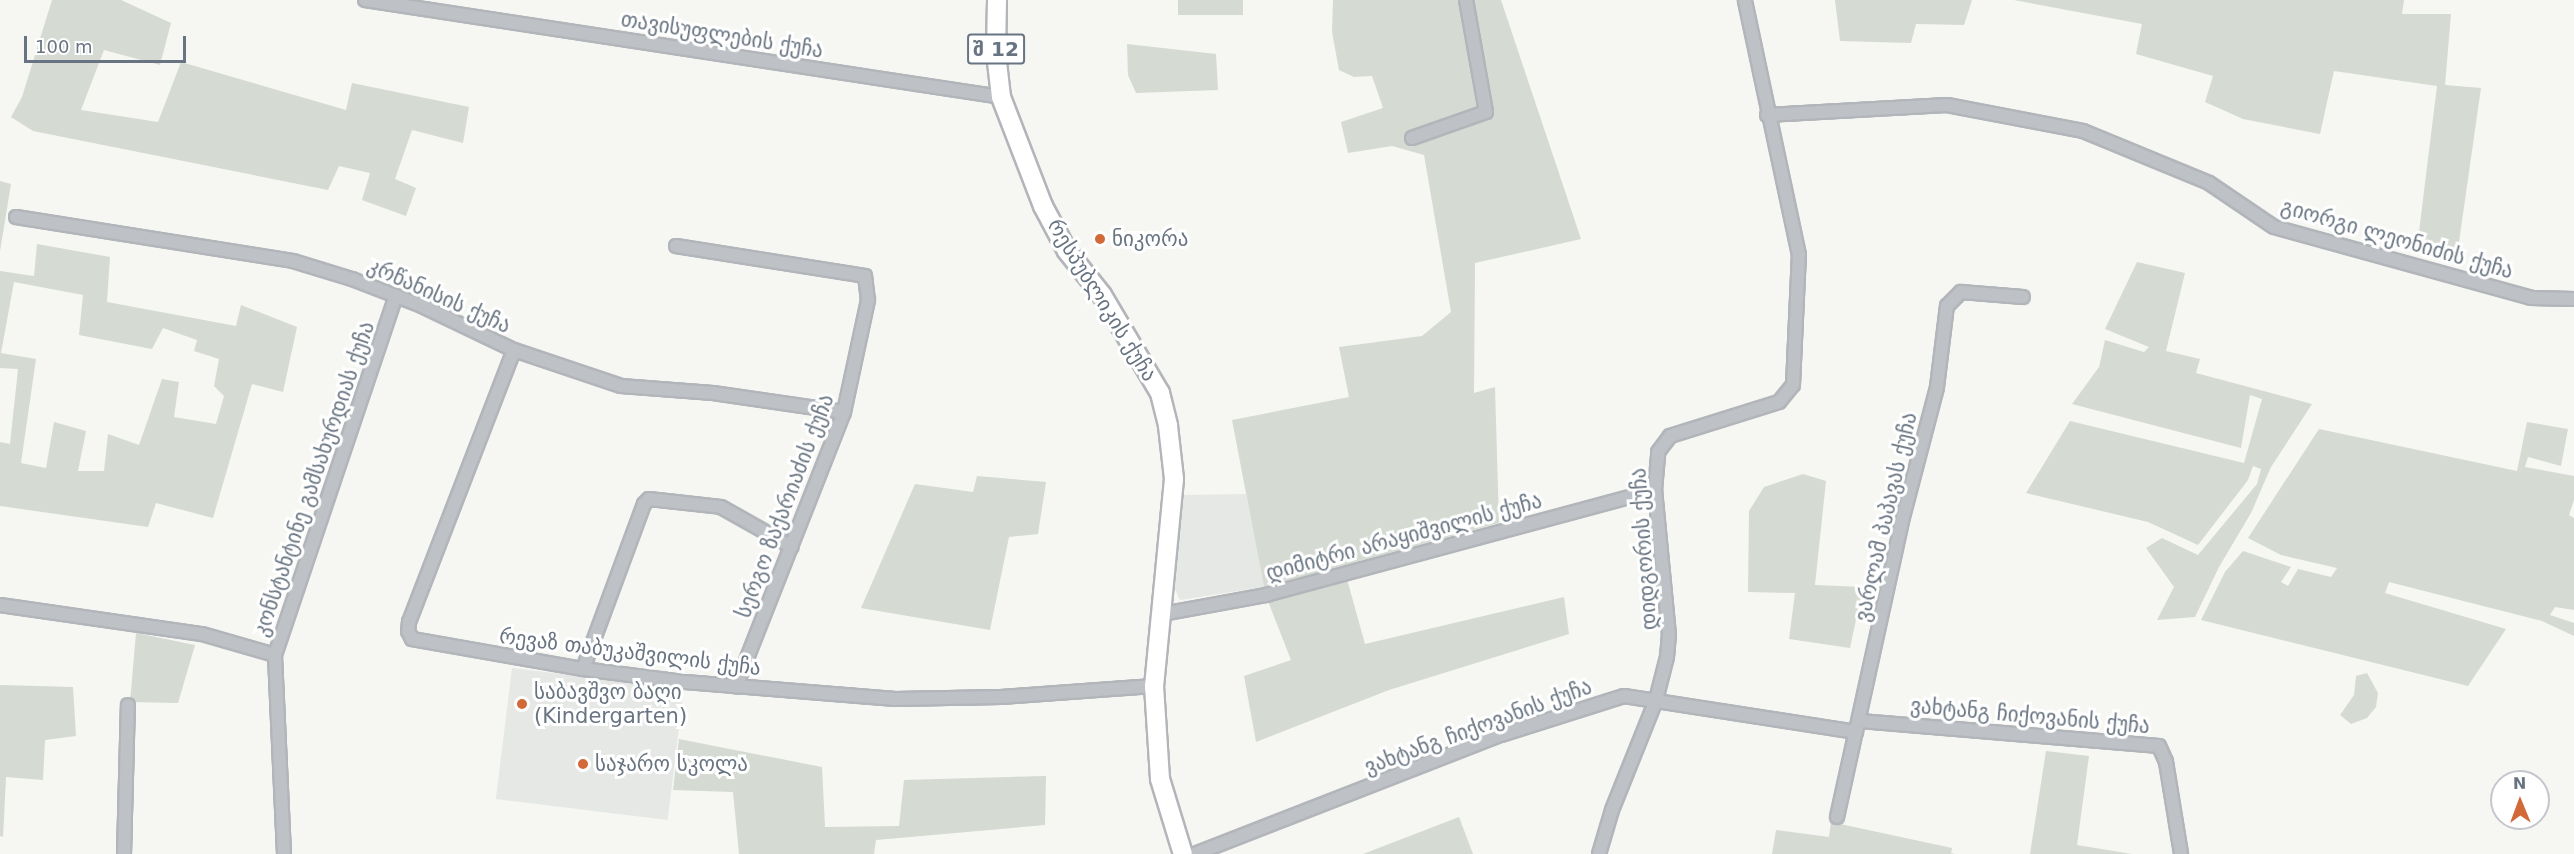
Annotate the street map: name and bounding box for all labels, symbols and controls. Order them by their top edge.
street label: თავისუფლების ქუჩა [619,7,825,63]
scale bar [27,24,189,62]
road number: შ 12 [966,32,1026,66]
text: 100 m [35,36,93,57]
street label: გიორგი ლეონიძის ქუჩა [2278,194,2516,284]
street label: რესპუბლიკის ქუჩა [1042,214,1162,386]
place label: ნიკორა [1112,226,1188,252]
marker: ნიკორა [1093,232,1107,246]
street label: კრწანისის ქუჩა [364,253,514,339]
street label: კონსტანტინე გამსახურდიას ქუჩა [248,318,380,640]
street label: სერგო ზაქარიაძის ქუჩა [731,391,839,621]
street label: ვარლამ პაპავას ქუჩა [1850,410,1922,624]
street label: დიდგორის ქუჩა [1626,467,1662,631]
street label: დიმიტრი არაყიშვილის ქუჩა [1263,488,1545,586]
street label: რევაზ თაბუკაშვილის ქუჩა [498,623,762,681]
street label: ვახტანგ ჩიქოვანის ქუჩა [1361,674,1595,780]
place label: საბავშვო ბაღი (Kindergarten) [534,679,687,729]
street label: ვახტანგ ჩიქოვანის ქუჩა [1909,693,2151,739]
marker: საბავშვო ბაღი (Kindergarten) [515,697,529,711]
place label: საჯარო სკოლა [595,751,748,777]
marker: საჯარო სკოლა [576,757,590,771]
north arrow [2490,770,2550,830]
text: N [2513,774,2527,793]

